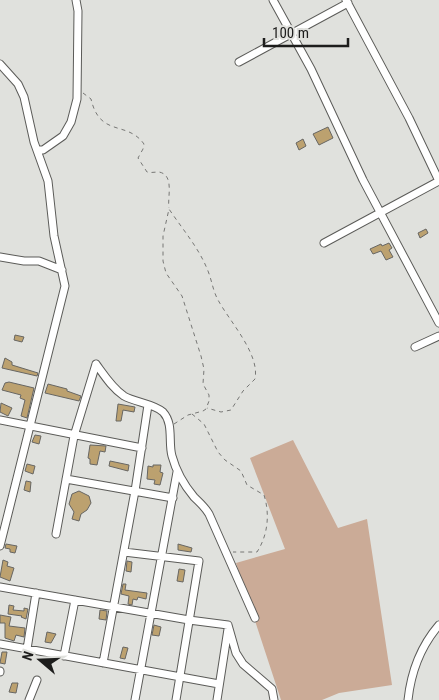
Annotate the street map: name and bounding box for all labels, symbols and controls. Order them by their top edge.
scale bar [264,15,348,47]
text: 100 m [272,24,309,42]
north arrow [15,635,65,685]
text: N [19,649,37,662]

